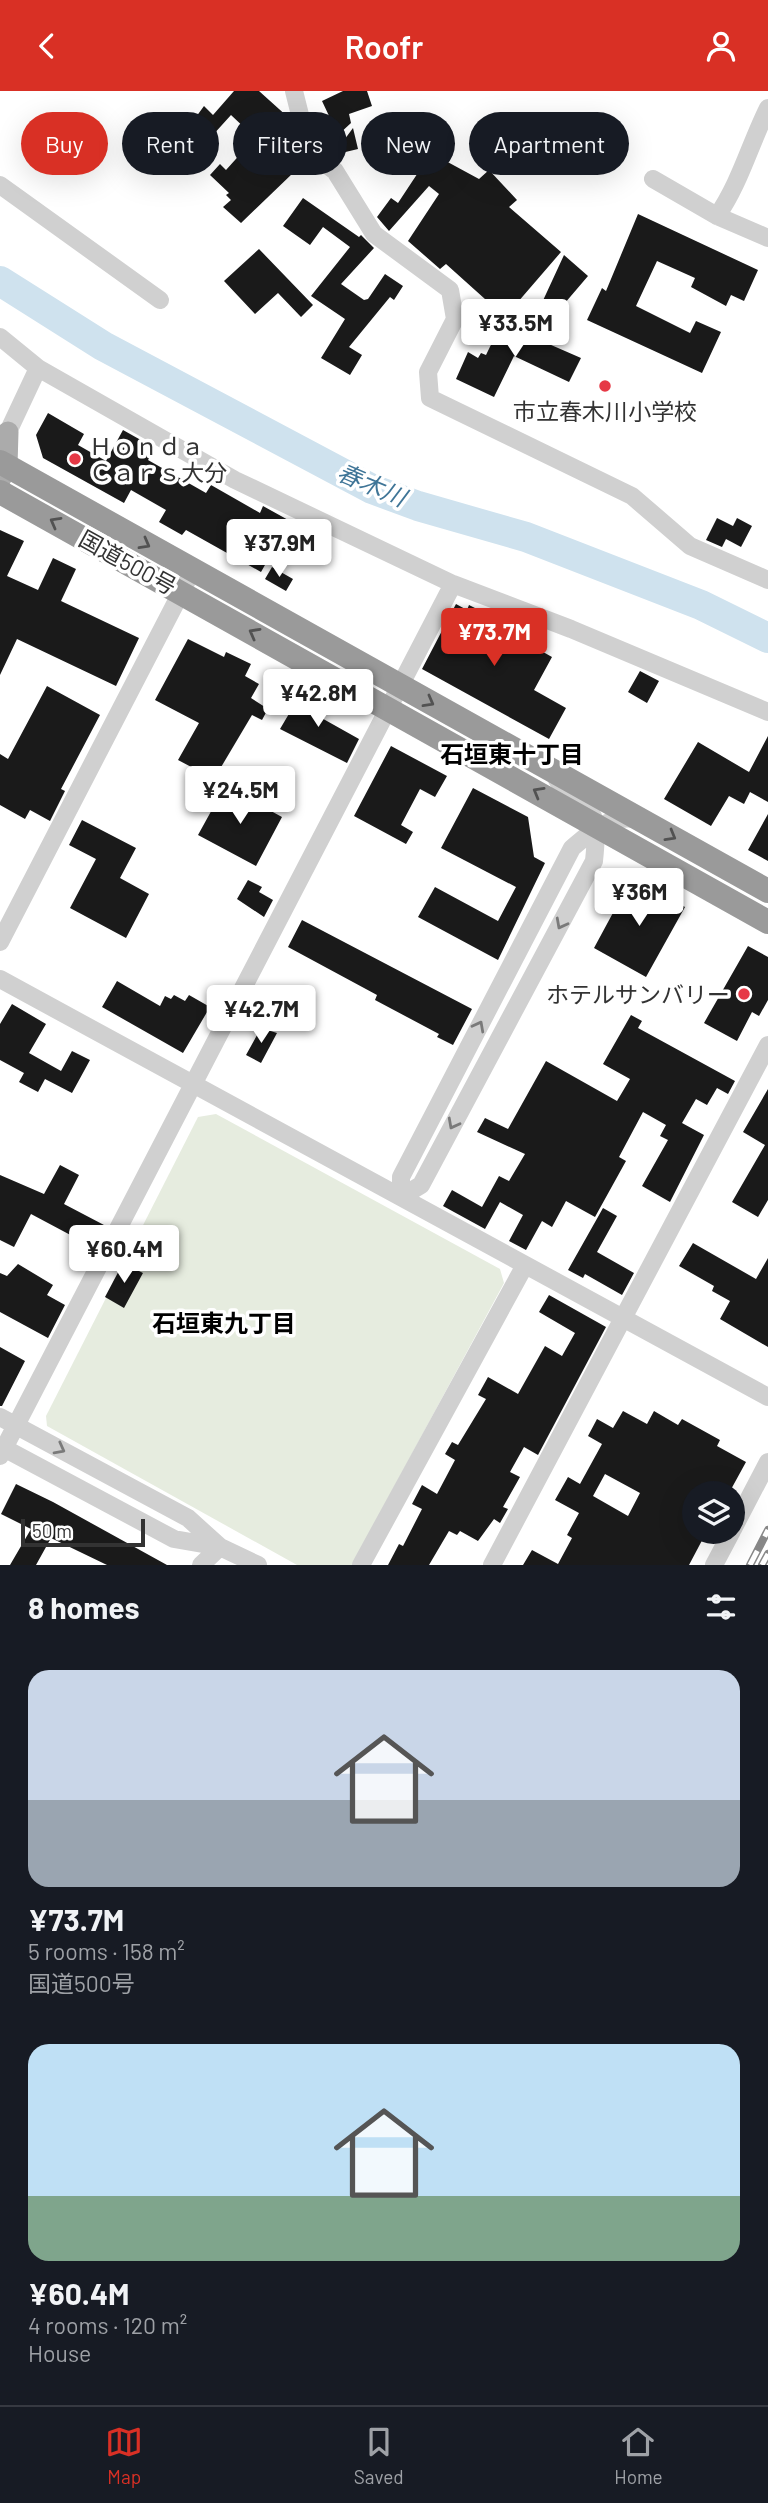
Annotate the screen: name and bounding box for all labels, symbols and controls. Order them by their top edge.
icon: back [28,27,66,65]
text: Roofr [345,27,423,65]
icon: person [702,27,740,65]
chip: Buy [21,112,108,175]
chip: Rent [122,112,219,175]
chip: Filters [233,112,347,175]
chip: New [361,112,455,175]
chip: Apartment [469,112,629,175]
pin: ¥33.5M [458,299,572,359]
text: ¥33.5M [477,308,553,336]
marker: 市立春木川小学校 [597,378,613,394]
place label: 市立春木川小学校 [513,397,697,425]
place label: Ｈｏｎｄａ Ｃａｒｓ大分 [89,432,227,486]
marker: Ｈｏｎｄａ Ｃａｒｓ大分 [67,451,83,467]
water label: 春木川 [333,457,414,513]
one-way arrow [50,517,62,530]
pin: ¥37.9M [222,519,336,579]
street label: 国道500号 [75,524,181,600]
text: ¥37.9M [243,528,315,556]
one-way arrow [137,536,150,549]
pin: ¥73.7M [437,609,551,668]
text: ¥73.7M [457,617,531,645]
one-way arrow [249,627,261,641]
pin: ¥42.8M [261,669,375,729]
text: ¥42.8M [279,678,357,706]
one-way arrow [422,694,434,707]
district label: 石垣東十丁目 [440,739,584,768]
pin: ¥24.5M [183,767,297,826]
text: ¥24.5M [201,775,279,803]
one-way arrow [532,787,545,800]
one-way arrow [664,828,677,841]
pin: ¥36M [598,869,680,928]
text: ¥36M [611,877,668,905]
one-way arrow [555,917,569,929]
place label: ホテルサンバリー [546,980,730,1008]
pin: ¥42.7M [204,985,318,1045]
marker: ホテルサンバリー [736,986,752,1002]
text: ¥42.7M [223,994,299,1022]
one-way arrow [471,1021,485,1033]
one-way arrow [448,1117,461,1130]
pin: ¥60.4M [67,1225,181,1285]
text: ¥60.4M [85,1234,163,1262]
district label: 石垣東九丁目 [152,1308,296,1337]
one-way arrow [53,1441,65,1455]
map controls [682,1481,745,1544]
button: layers [682,1481,745,1544]
scale bar [21,1516,145,1548]
text: 50 m [32,1519,72,1542]
icon: filters [702,1588,740,1626]
text: 8 homes [28,1589,139,1625]
icon: home [321,1716,447,1842]
text: ¥73.7M [28,1901,124,1937]
text: 5 rooms · 158 m² [28,1937,185,1965]
text: 国道500号 [28,1969,135,1997]
icon: home [321,2090,447,2216]
text: ¥60.4M [28,2275,130,2311]
text: 4 rooms · 120 m² [28,2311,187,2339]
text: House [28,2339,91,2367]
tab: Map [105,2423,143,2488]
tab: Saved [354,2423,404,2488]
tab: Home [614,2423,663,2488]

